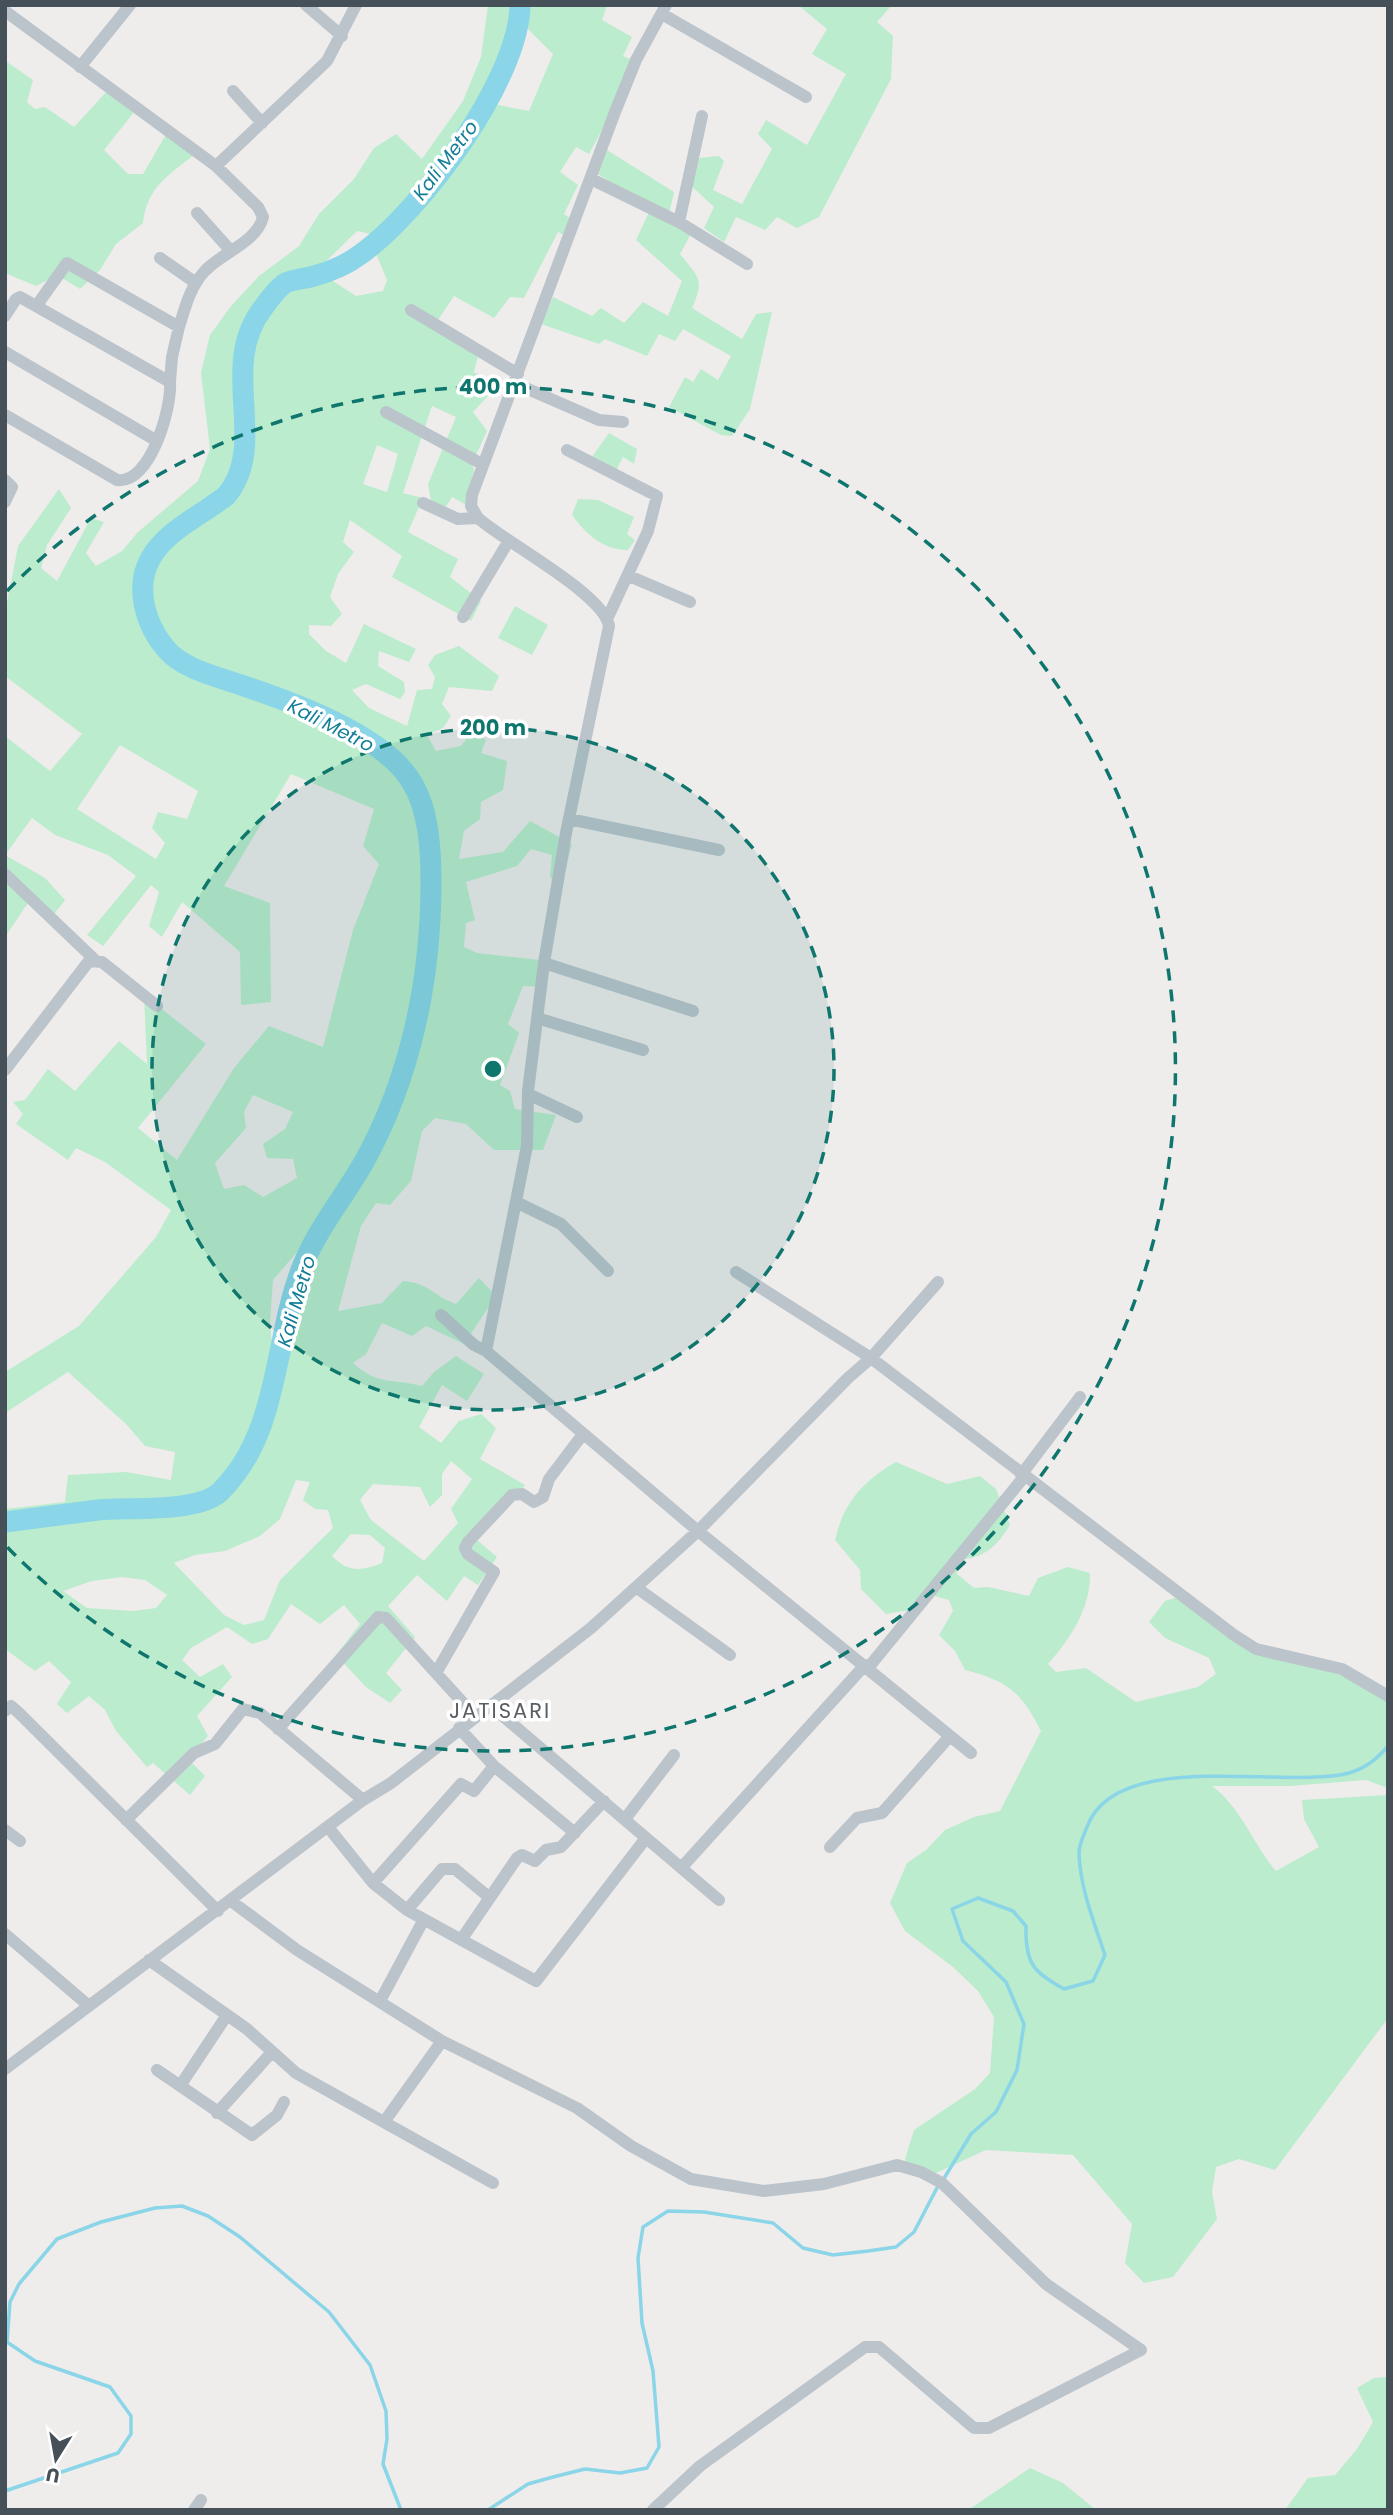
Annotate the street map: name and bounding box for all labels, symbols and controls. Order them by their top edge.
water label: Kali Metro [406,115,484,206]
text: 400 m [459,372,527,401]
water label: Kali Metro [283,692,379,759]
text: 200 m [460,713,526,742]
centre of rings [481,1057,505,1081]
water label: Kali Metro [271,1252,322,1350]
district label: JATISARI [449,1696,551,1725]
north arrow [21,2424,91,2494]
text: U [44,2461,62,2490]

